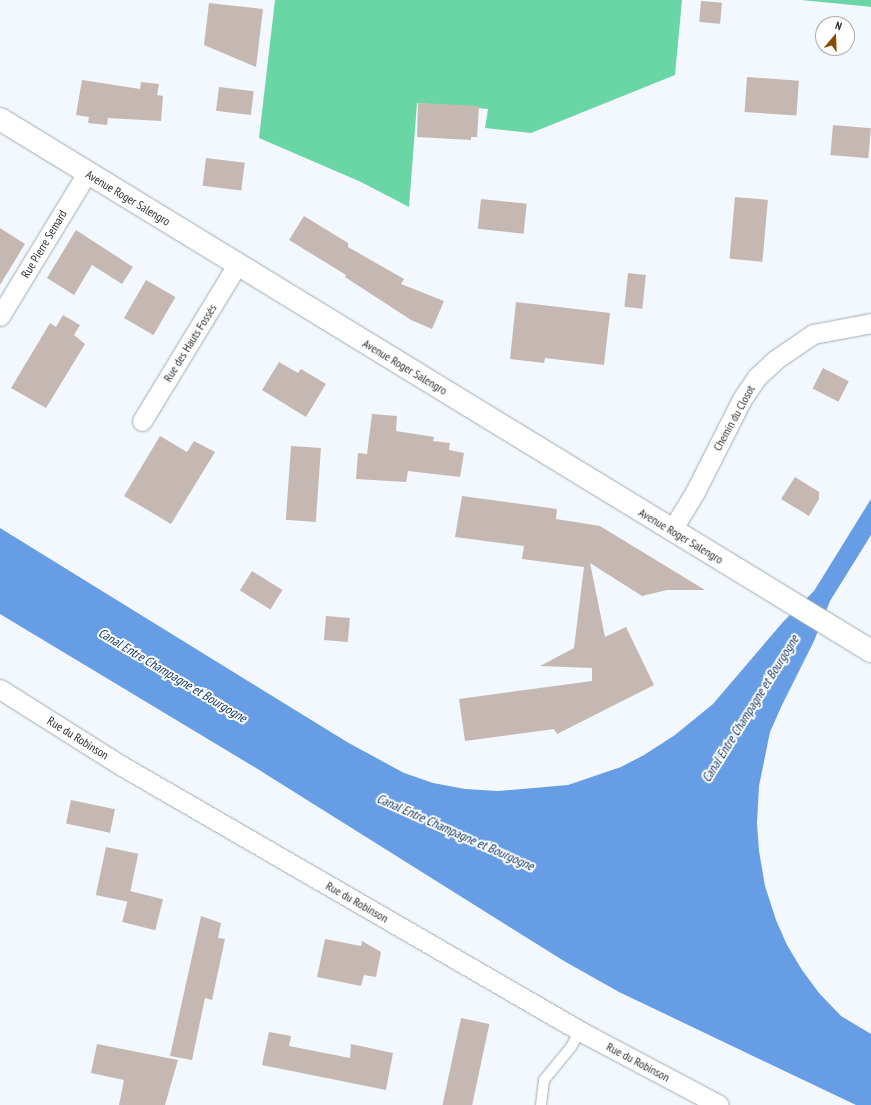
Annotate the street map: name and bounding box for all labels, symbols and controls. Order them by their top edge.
north arrow [815,16,855,56]
text: N [833,18,844,33]
street label: Avenue Roger Salengro [83,167,173,229]
street label: Rue Pierre Semard [18,207,70,281]
street label: Rue des Hauts Fossés [160,302,220,384]
street label: Avenue Roger Salengro [360,336,450,398]
street label: Chemin du Closot [710,383,758,453]
street label: Avenue Roger Salengro [636,505,726,567]
water label: Canal Entre Champagne et Bourgogne [95,625,249,727]
water label: Canal Entre Champagne et Bourgogne [699,633,803,785]
street label: Rue du Robinson [45,713,111,763]
water label: Canal Entre Champagne et Bourgogne [374,791,536,875]
street label: Rue du Robinson [323,878,391,926]
street label: Rue du Robinson [604,1039,672,1085]

